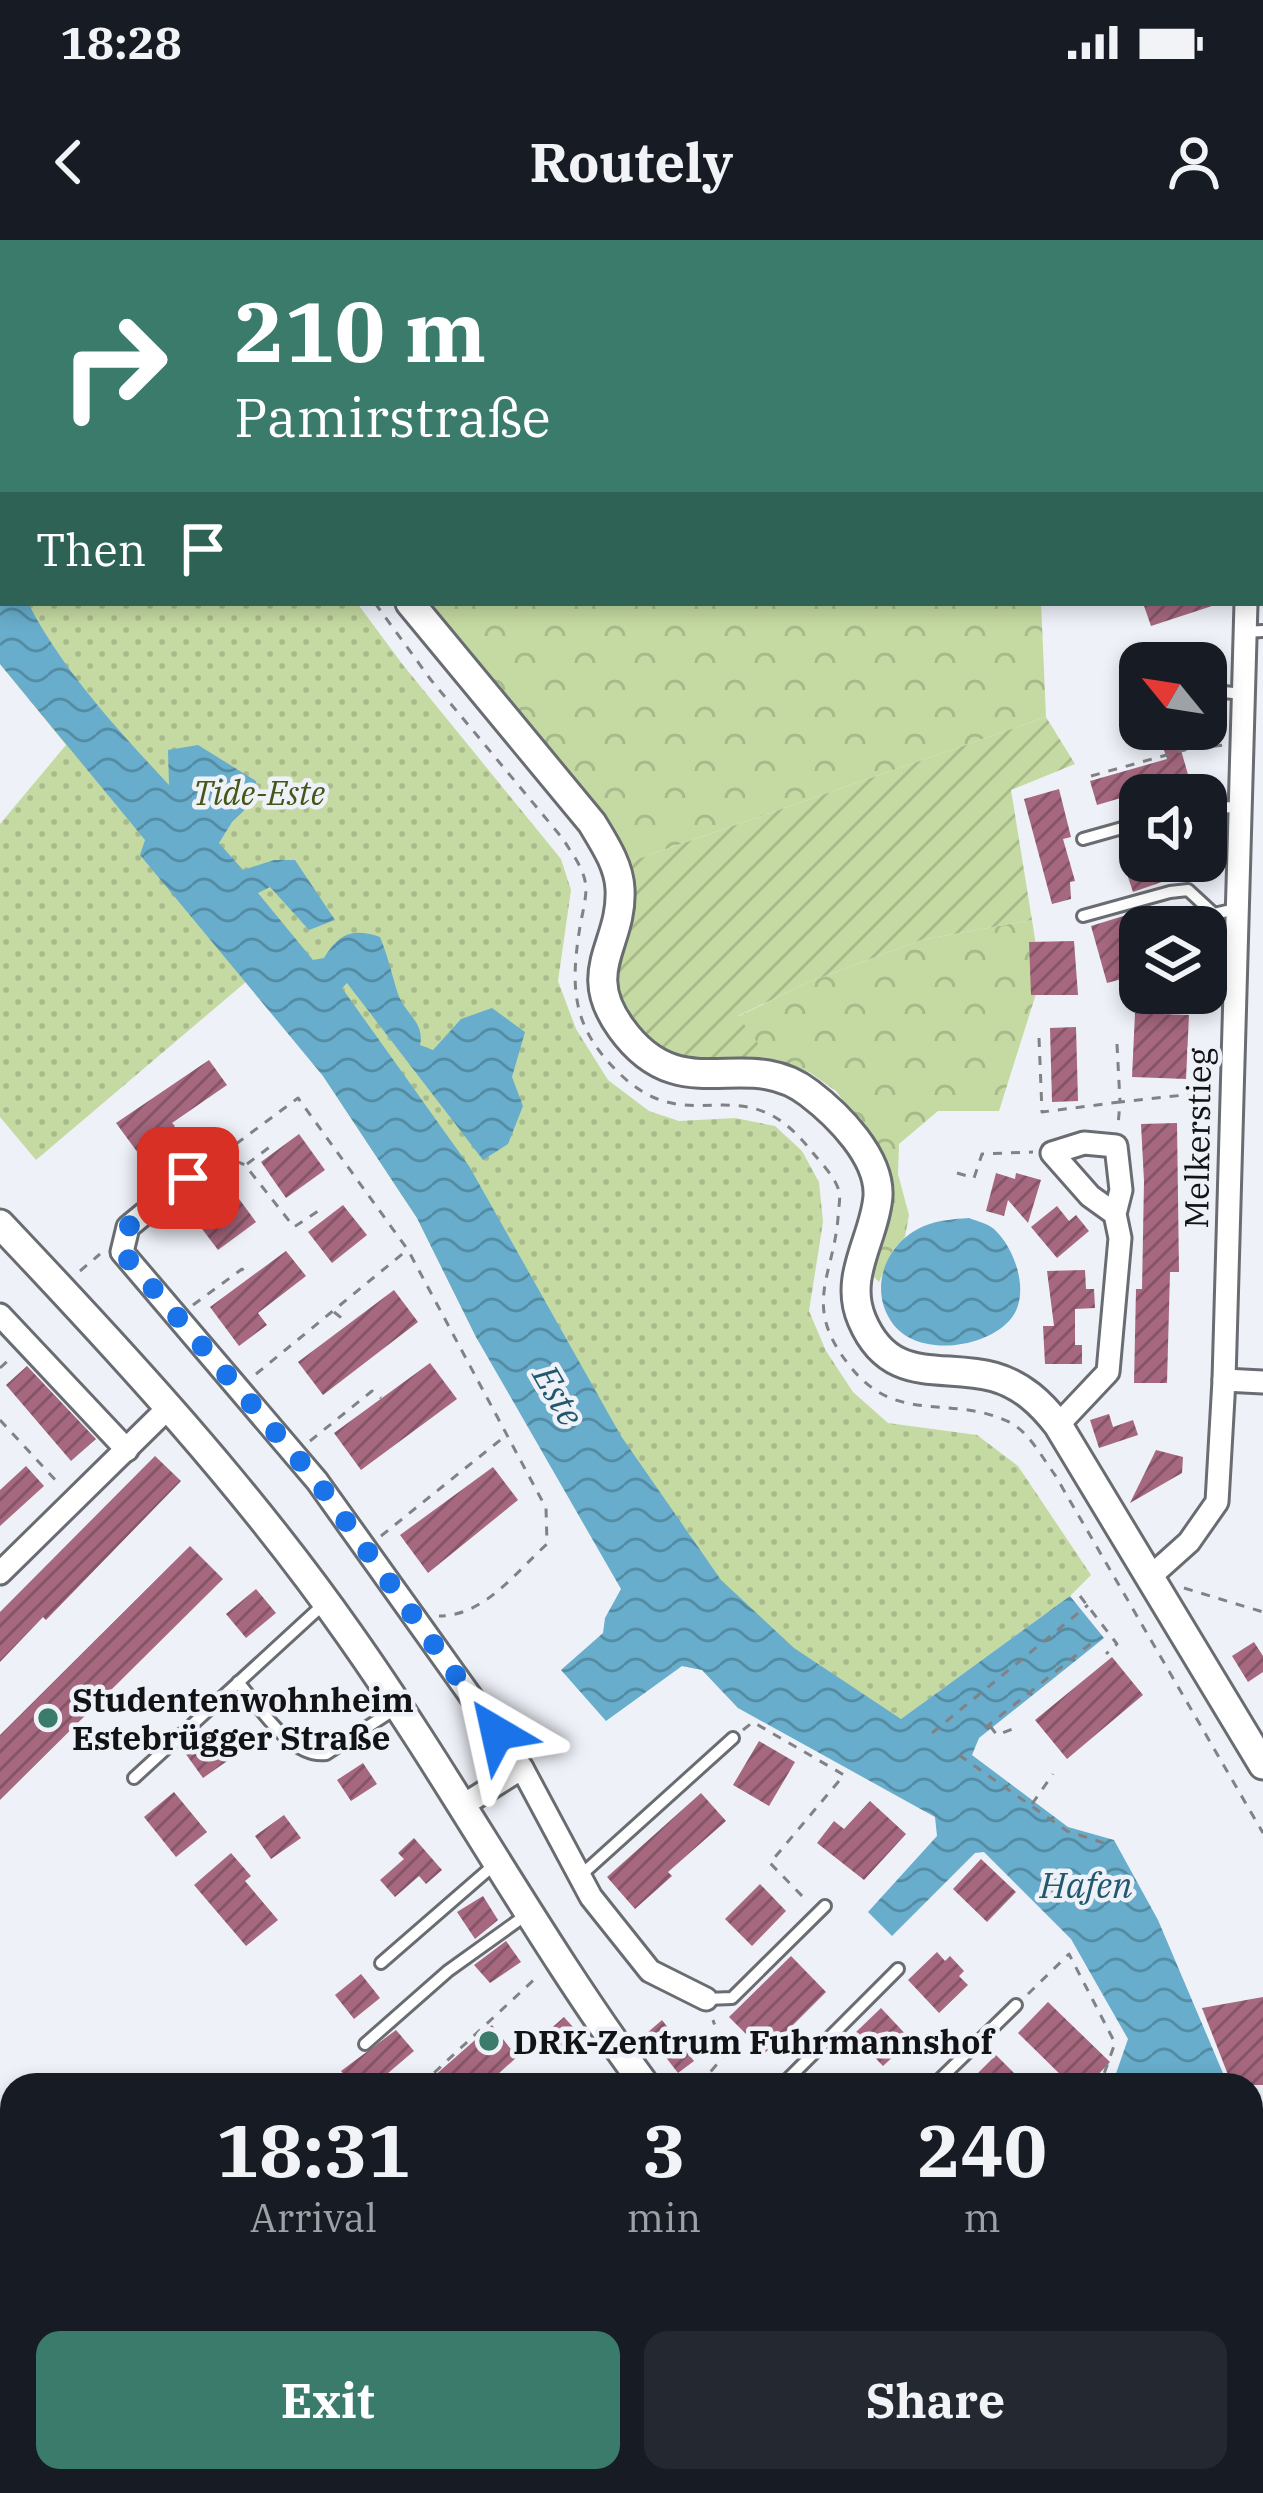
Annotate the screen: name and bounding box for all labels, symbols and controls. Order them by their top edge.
text: 18:28 [60,13,182,71]
text: Routely [530,127,733,197]
icon: back [36,129,102,195]
icon: person [1161,129,1227,195]
text: 210 m [234,276,486,385]
icon: right [36,288,192,444]
text: Pamirstraße [234,382,551,452]
icon: arrive [170,516,236,582]
text: Then [36,520,146,578]
north arrow [1119,642,1227,750]
map controls [1119,642,1227,1014]
park label: Tide-Este [193,771,325,814]
button: sound [1119,774,1227,882]
button: layers [1119,906,1227,1014]
street label: Melkerstieg [1174,1047,1220,1229]
pin [137,1127,239,1229]
icon: arrive [155,1145,221,1211]
water label: Este [522,1355,595,1434]
position arrow [434,1670,560,1796]
place label: Studentenwohnheim Estebrügger Straße [72,1678,414,1759]
marker: Studentenwohnheim Estebrügger Straße [35,1705,61,1731]
water label: Hafen [1039,1861,1133,1908]
place label: DRK-Zentrum Fuhrmannshof [513,2020,995,2063]
marker: DRK-Zentrum Fuhrmannshof [476,2028,502,2054]
text: 18:31 [216,2103,411,2197]
text: 3 [642,2103,686,2197]
text: 240 [917,2103,1047,2197]
text: Arrival [250,2192,377,2243]
text: min [627,2192,701,2243]
text: m [964,2192,1001,2243]
button: Exit [36,2331,620,2469]
button: Share [644,2331,1227,2469]

